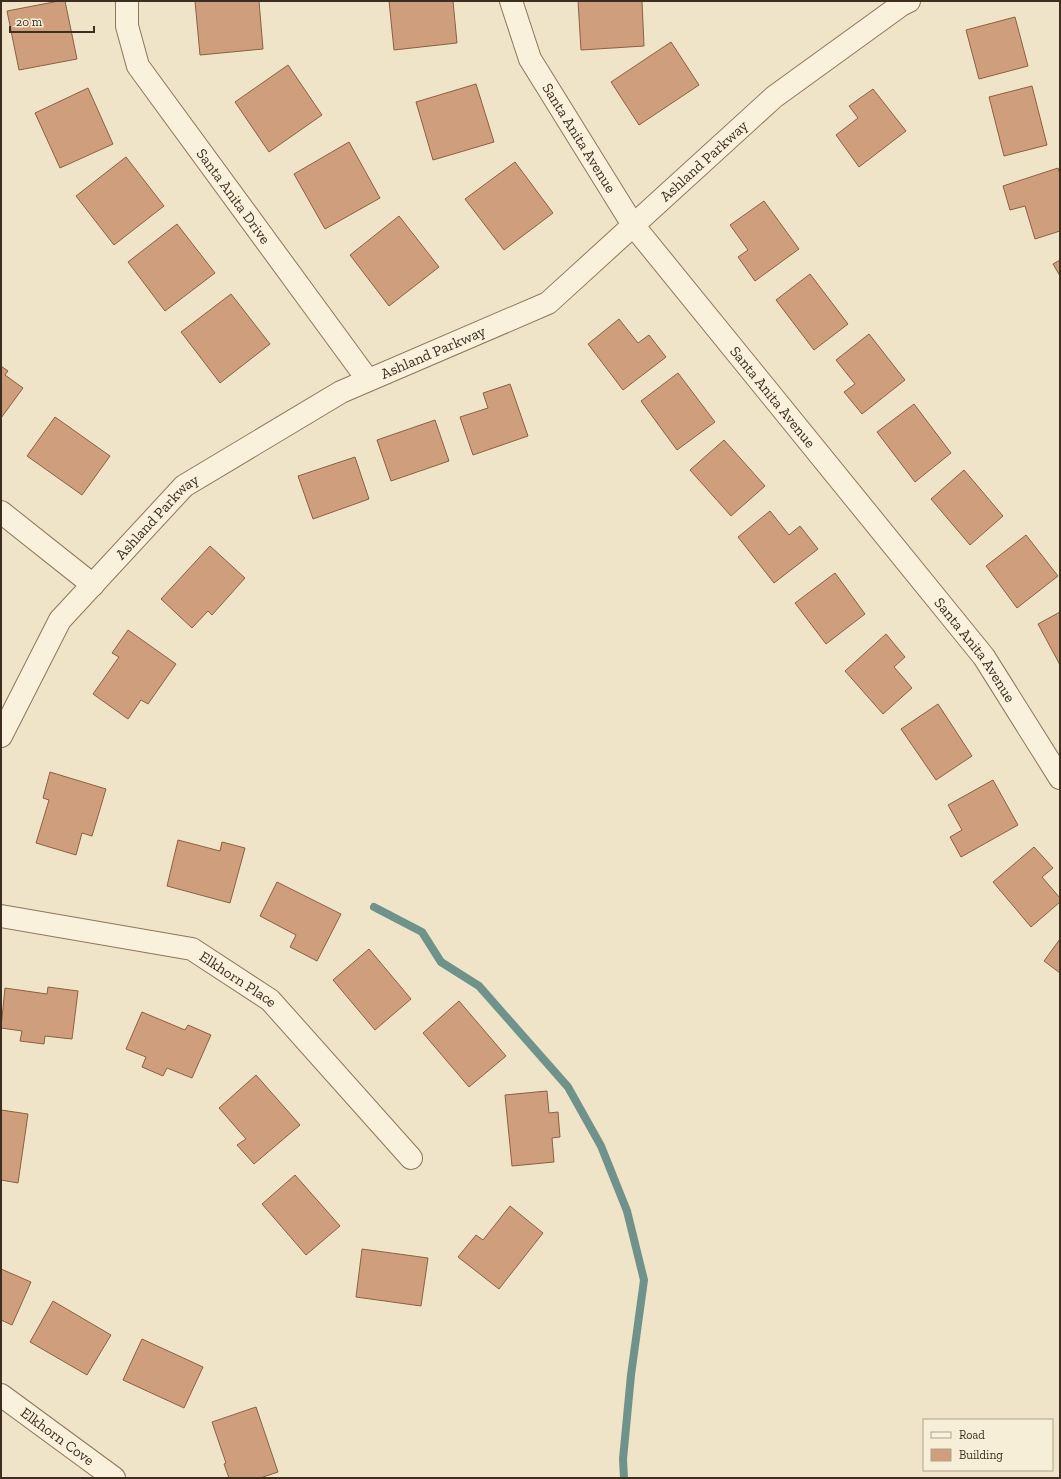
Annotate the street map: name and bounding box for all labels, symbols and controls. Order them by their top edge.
scale bar [10,8,94,34]
text: 20 m [16,15,43,29]
street label: Santa Anita Avenue [538,80,620,196]
street label: Ashland Parkway [656,116,752,205]
street label: Santa Anita Drive [193,145,274,248]
street label: Ashland Parkway [378,322,489,383]
street label: Santa Anita Avenue [726,343,819,451]
street label: Ashland Parkway [112,470,202,563]
street label: Santa Anita Avenue [930,594,1019,706]
street label: Elkhorn Place [196,947,281,1011]
street label: Elkhorn Cove [17,1404,98,1469]
legend [923,1419,1053,1471]
text: Road [959,1428,985,1442]
text: Building [959,1448,1003,1462]

